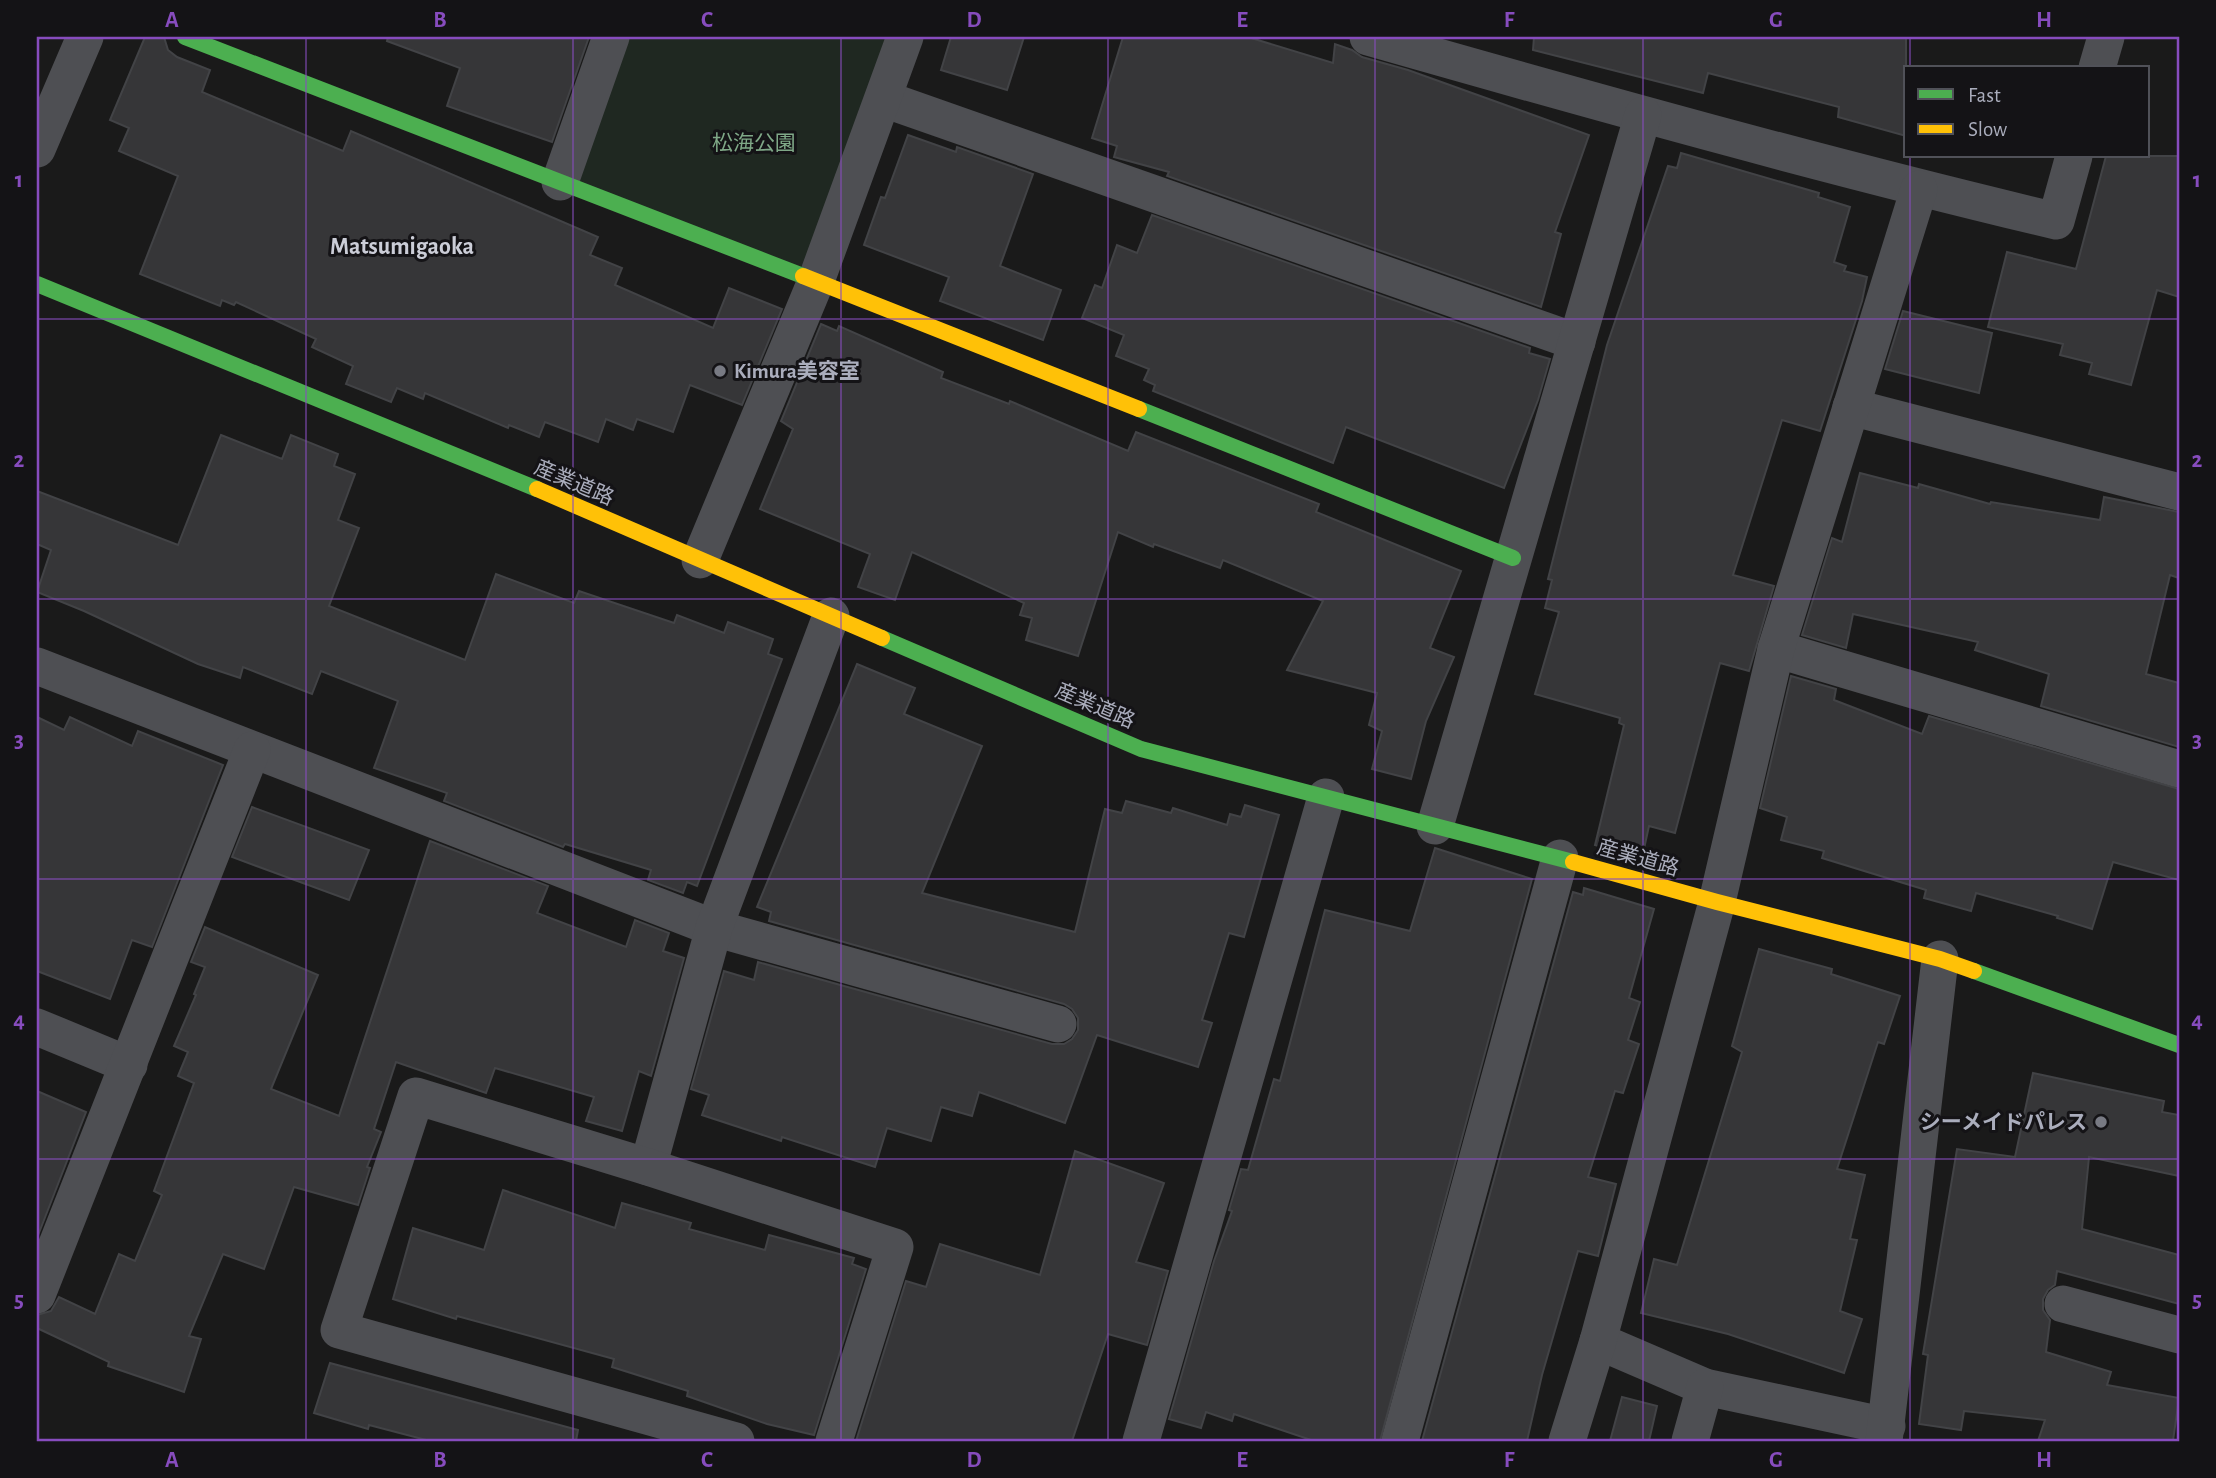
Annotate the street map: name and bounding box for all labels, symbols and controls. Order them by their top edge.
text: A [165,9,179,32]
text: B [433,9,447,32]
text: C [701,9,713,32]
text: D [966,9,982,32]
text: E [1236,9,1248,32]
text: F [1504,9,1515,32]
text: G [1769,9,1783,32]
text: H [2036,9,2052,32]
legend [1904,66,2150,158]
text: Fast [1968,85,2001,106]
text: Slow [1968,119,2007,140]
park label: 松海公園 [712,132,796,154]
text: 1 [15,169,23,192]
text: 1 [2193,169,2201,192]
district label: Matsumigaoka [330,235,474,259]
place label: Kimura美容室 [734,360,860,382]
marker: Kimura美容室 [712,363,728,379]
text: 2 [14,449,25,472]
text: 2 [2192,449,2203,472]
street label: 産業道路 [531,456,617,509]
street label: 産業道路 [1052,679,1138,732]
text: 3 [14,729,24,752]
text: 3 [2192,729,2202,752]
street label: 産業道路 [1595,835,1682,880]
text: 4 [13,1009,25,1032]
text: 4 [2191,1009,2203,1032]
place label: シーメイドパレス [1920,1111,2087,1133]
marker: シーメイドパレス [2093,1114,2109,1130]
text: 5 [14,1289,24,1312]
text: 5 [2192,1289,2202,1312]
text: A [165,1449,179,1472]
text: B [433,1449,447,1472]
text: C [701,1449,713,1472]
text: D [966,1449,982,1472]
text: E [1236,1449,1248,1472]
text: F [1504,1449,1515,1472]
text: G [1769,1449,1783,1472]
text: H [2036,1449,2052,1472]

